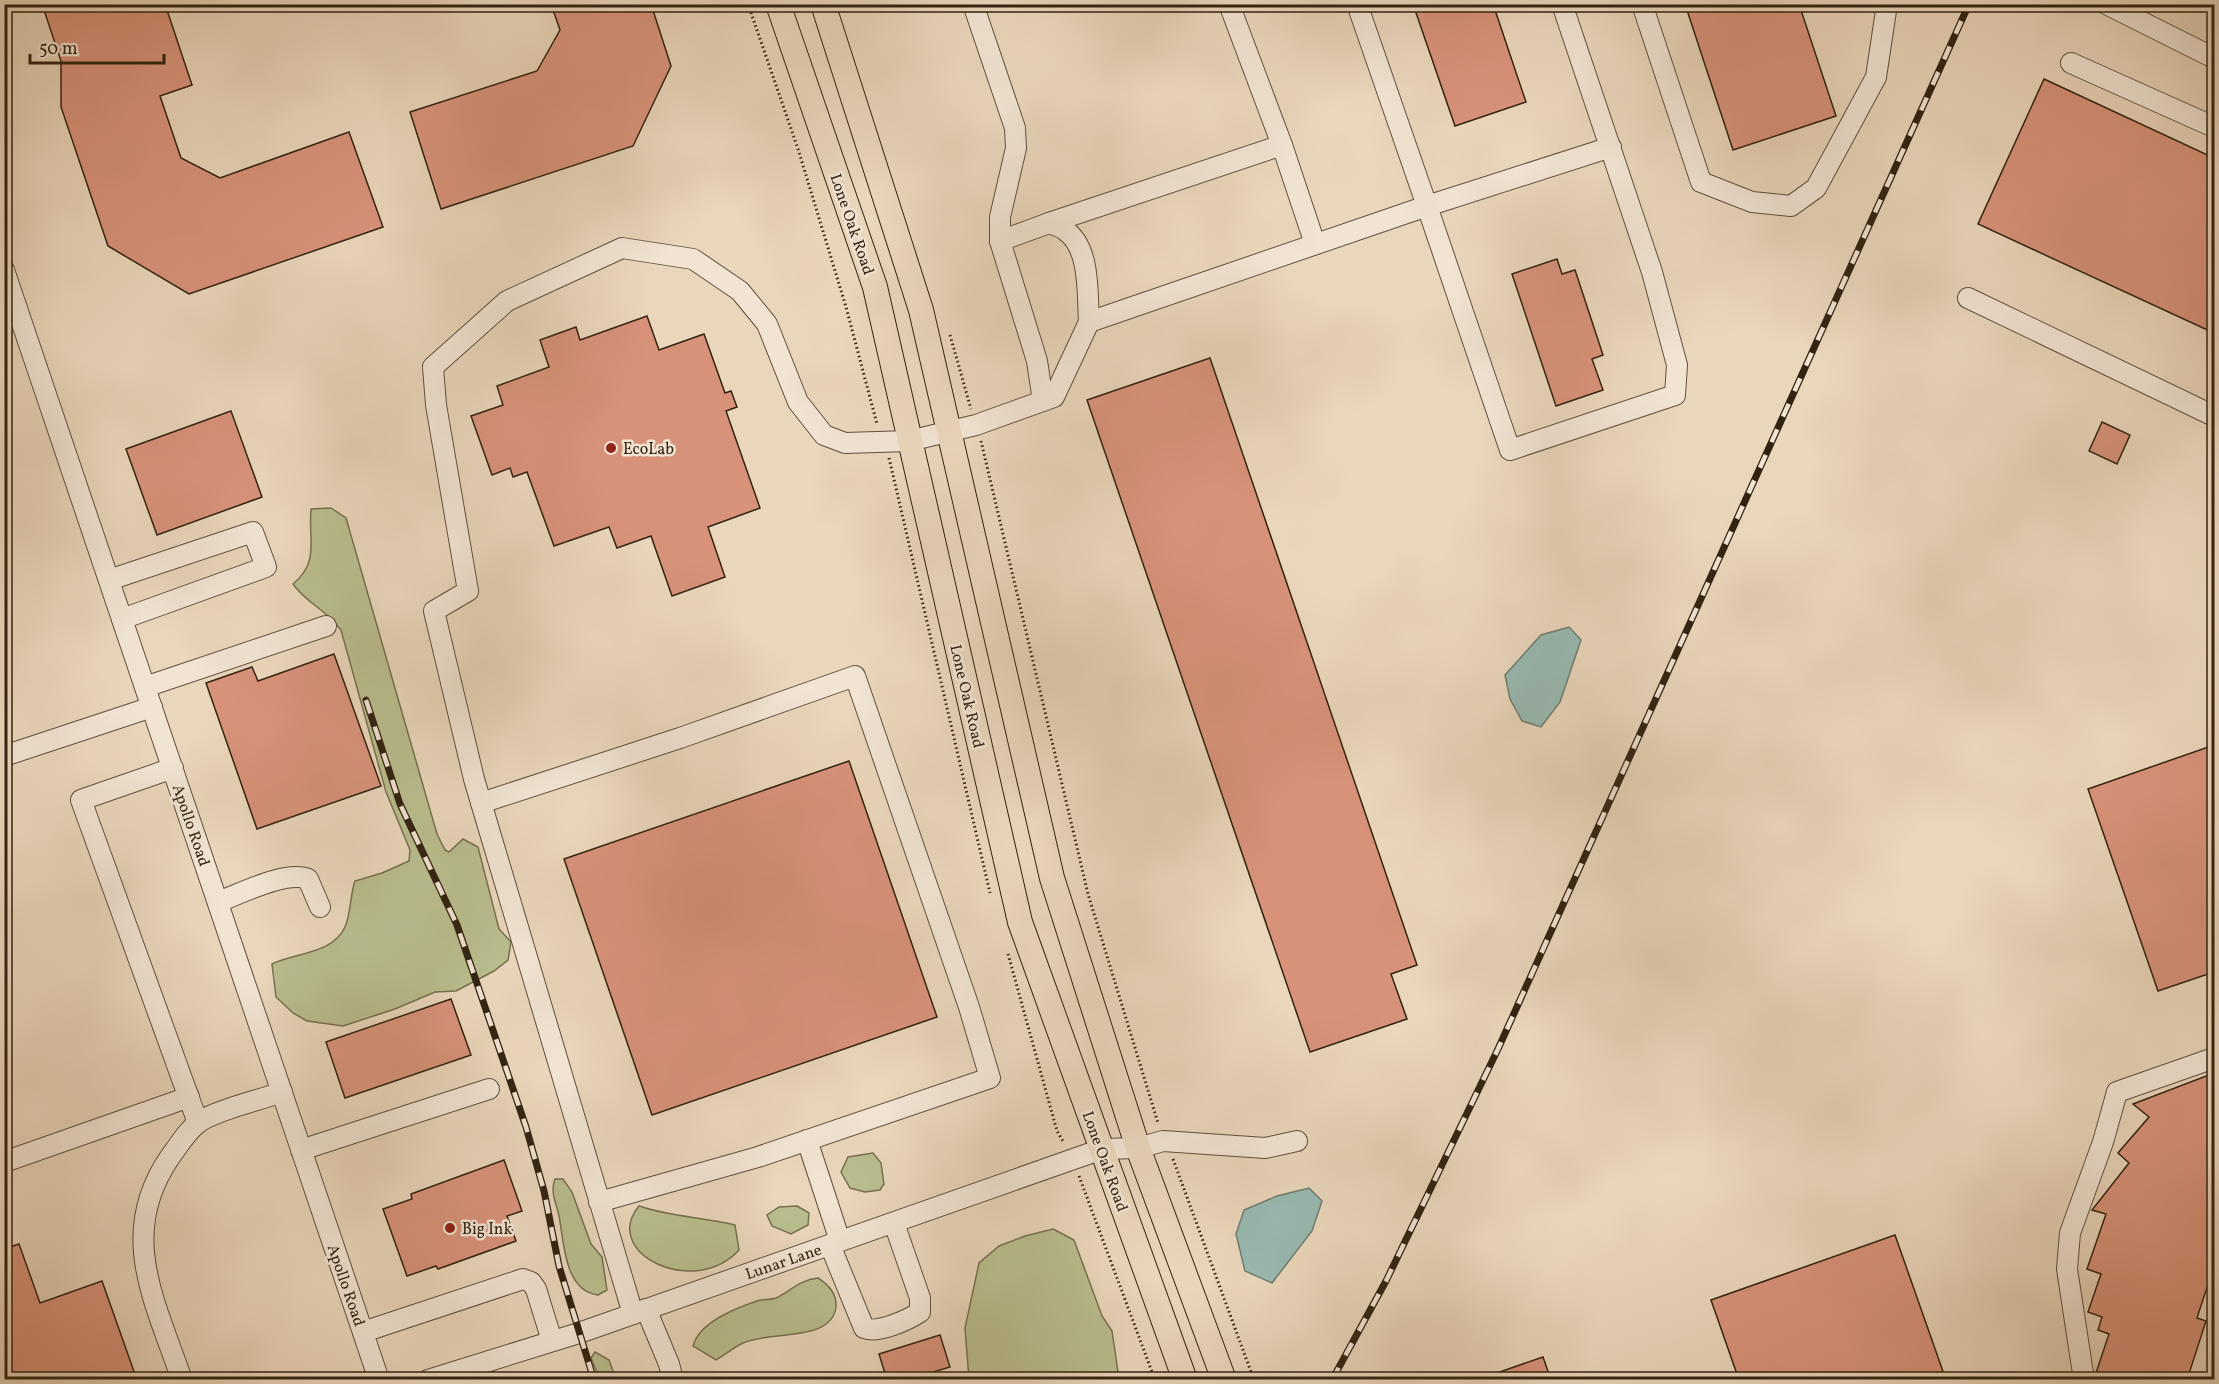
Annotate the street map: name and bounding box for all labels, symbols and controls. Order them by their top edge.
scale bar [30,27,164,65]
text: 50 m [39,37,78,62]
street label: Lone Oak Road [824,171,879,278]
place label: EcoLab [623,439,674,461]
marker: EcoLab [604,441,618,455]
street label: Lone Oak Road [943,643,989,750]
street label: Apollo Road [166,782,214,870]
street label: Lone Oak Road [1076,1108,1133,1215]
place label: Big Ink [462,1219,512,1241]
marker: Big Ink [443,1221,457,1235]
street label: Lunar Lane [742,1240,825,1286]
street label: Apollo Road [321,1242,369,1330]

